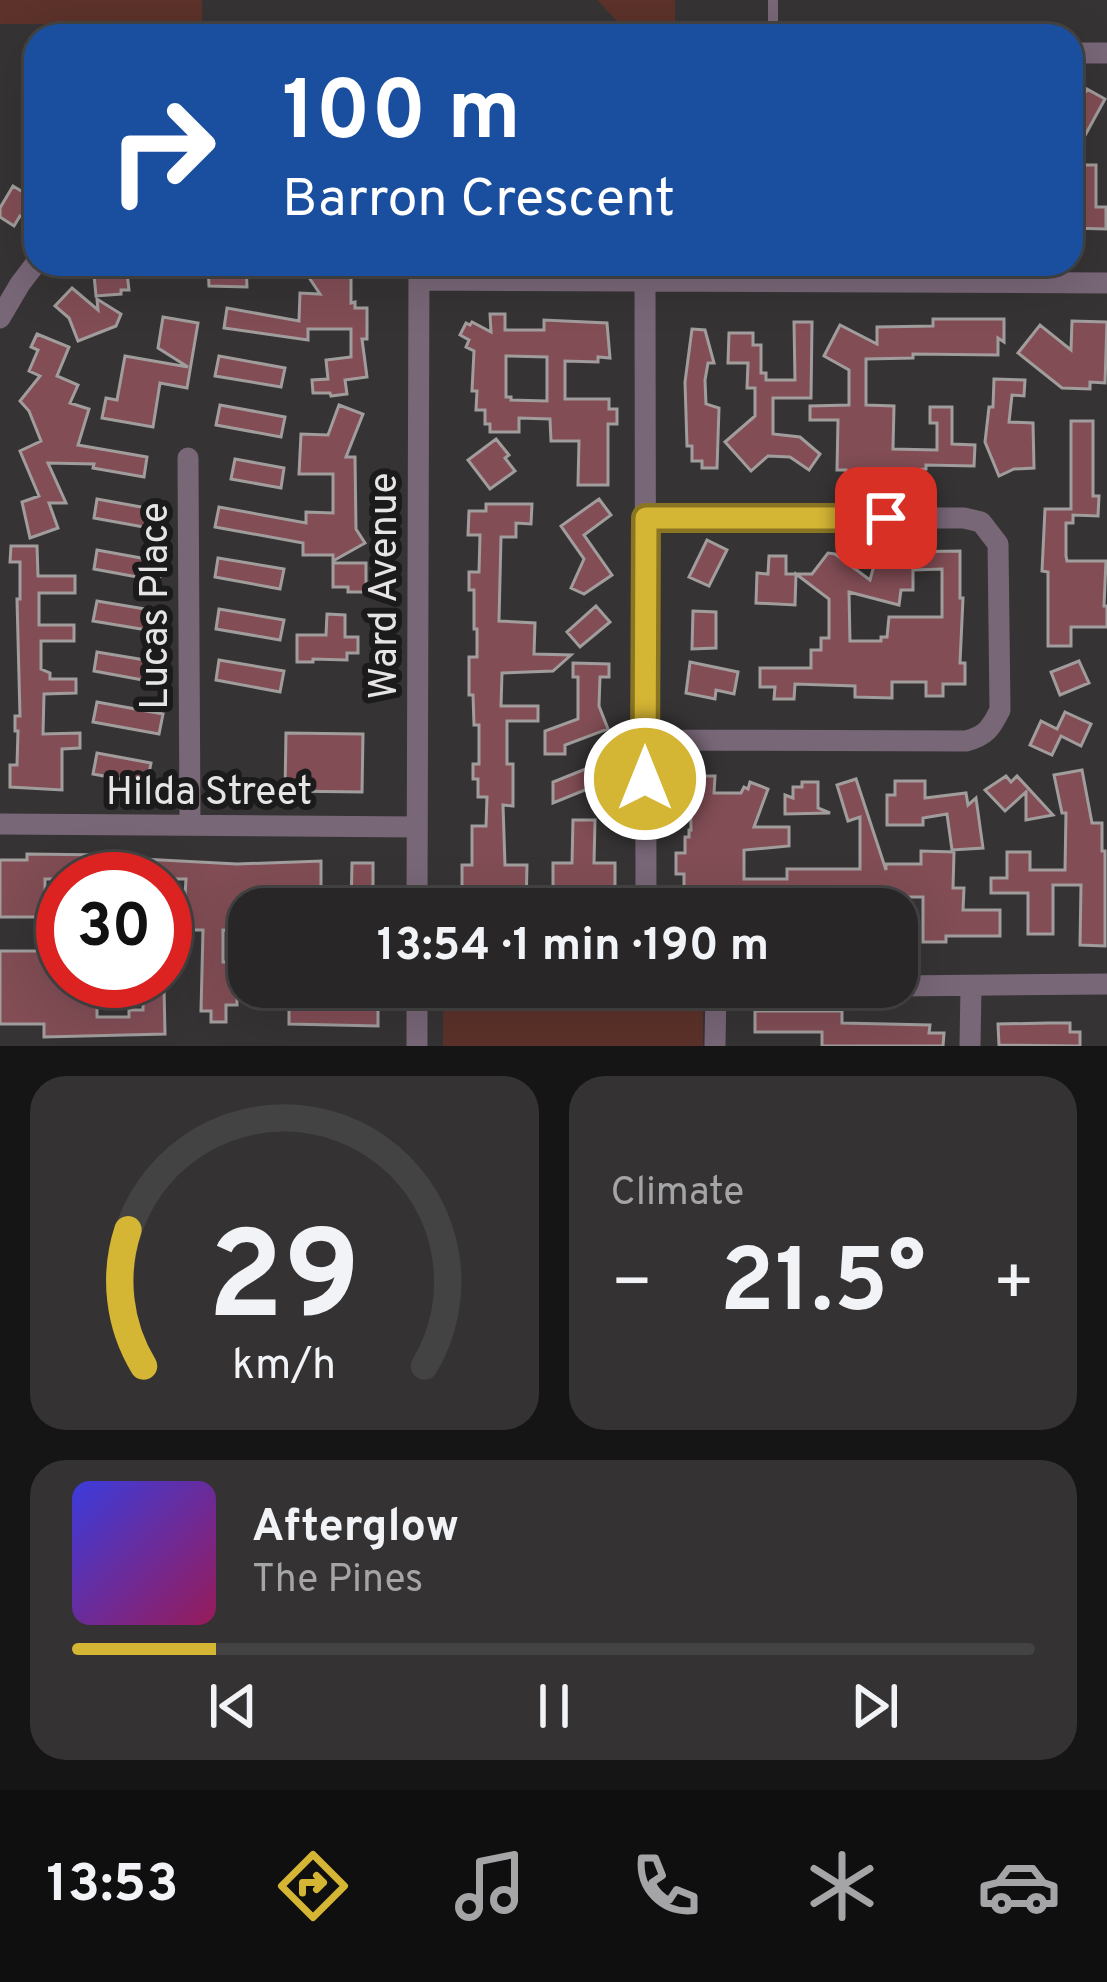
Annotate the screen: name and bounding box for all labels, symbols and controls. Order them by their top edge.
text: 100 m [282,63,521,169]
icon: right [84,72,240,228]
text: Barron Crescent [282,167,675,236]
pin [835,467,937,569]
street label: Ward Avenue [362,473,411,699]
icon: arrive [853,485,919,551]
street label: Lucas Place [133,502,182,710]
position arrow [582,716,708,842]
street label: Hilda Street [106,770,312,819]
speed limit sign: 30 [36,852,192,1008]
text: 13:54 · 1 min · 190 m [377,919,769,976]
text: Climate [611,1170,744,1219]
text: 29 [208,1205,361,1363]
text: 21.5° [720,1230,926,1343]
text: − [611,1245,653,1328]
text: + [992,1245,1035,1328]
text: km/h [232,1340,336,1394]
text: Afterglow [252,1500,459,1557]
text: The Pines [252,1557,423,1606]
icon: previous [200,1673,266,1739]
icon: pause [521,1673,587,1739]
icon: next [842,1673,908,1739]
icon: directions [271,1844,355,1928]
icon: music [448,1844,532,1928]
icon: phone [624,1844,708,1928]
icon: climate [800,1844,884,1928]
icon: car [977,1844,1061,1928]
text: 13:53 [46,1852,179,1921]

